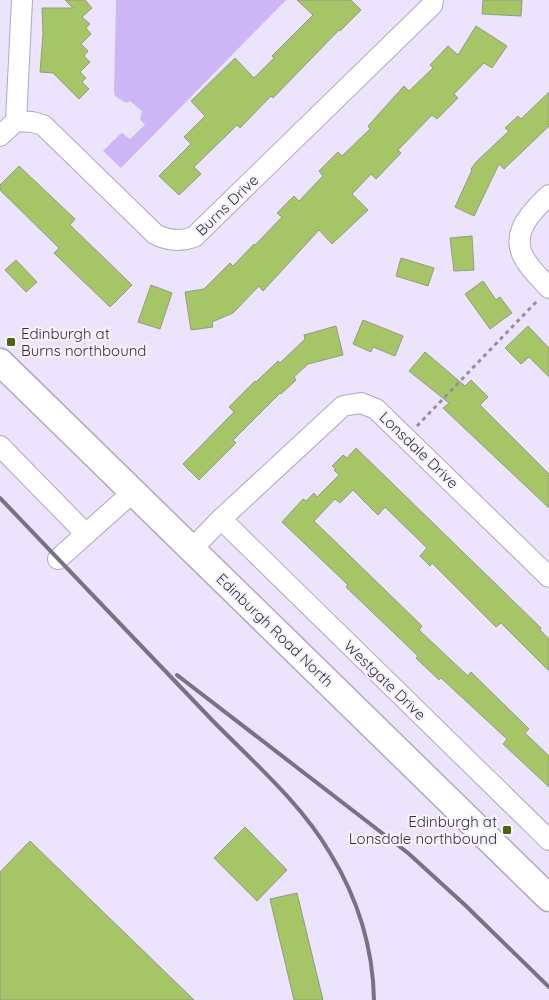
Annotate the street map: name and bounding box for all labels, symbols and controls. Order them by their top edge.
street label: Burns Drive [192,170,262,240]
place label: Edinburgh at Burns northbound [21,324,146,360]
marker: Edinburgh at Burns northbound [5,336,17,348]
street label: Lonsdale Drive [375,407,463,493]
street label: Edinburgh Road North [213,569,337,691]
street label: Westgate Drive [340,636,430,724]
place label: Edinburgh at Lonsdale northbound [349,812,497,848]
marker: Edinburgh at Lonsdale northbound [501,824,513,836]

